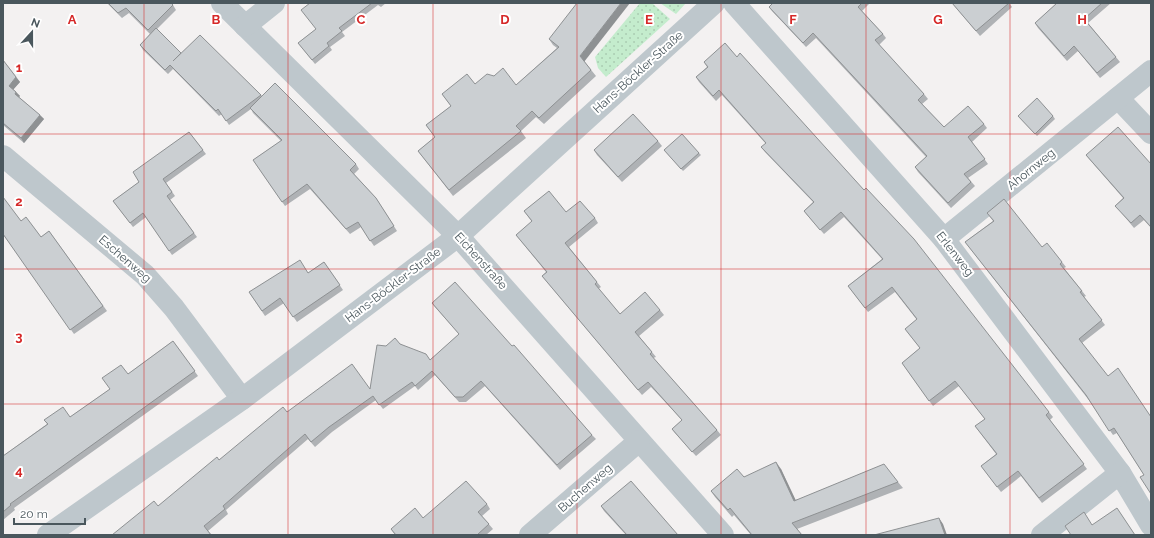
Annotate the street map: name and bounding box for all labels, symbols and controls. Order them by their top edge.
north arrow [12,12,52,52]
text: A [68,12,77,27]
text: B [212,12,221,27]
text: C [357,12,366,27]
text: D [500,12,510,27]
text: E [645,12,653,27]
text: F [789,12,797,27]
text: G [933,12,943,27]
text: H [1077,12,1087,27]
text: N [29,16,42,31]
street label: Hans-Böckler-Straße [590,28,686,116]
text: 1 [16,60,23,75]
street label: Ahornweg [1004,146,1058,192]
text: 2 [15,194,23,209]
street label: Erlenweg [933,229,977,279]
street label: Eichenstraße [452,230,510,292]
street label: Eschenweg [96,233,154,285]
street label: Hans-Böckler-Straße [342,245,444,325]
text: 3 [15,329,23,344]
street label: Buchenweg [555,461,615,515]
text: 4 [15,463,23,478]
scale bar [14,500,85,526]
text: 20 m [20,507,48,521]

